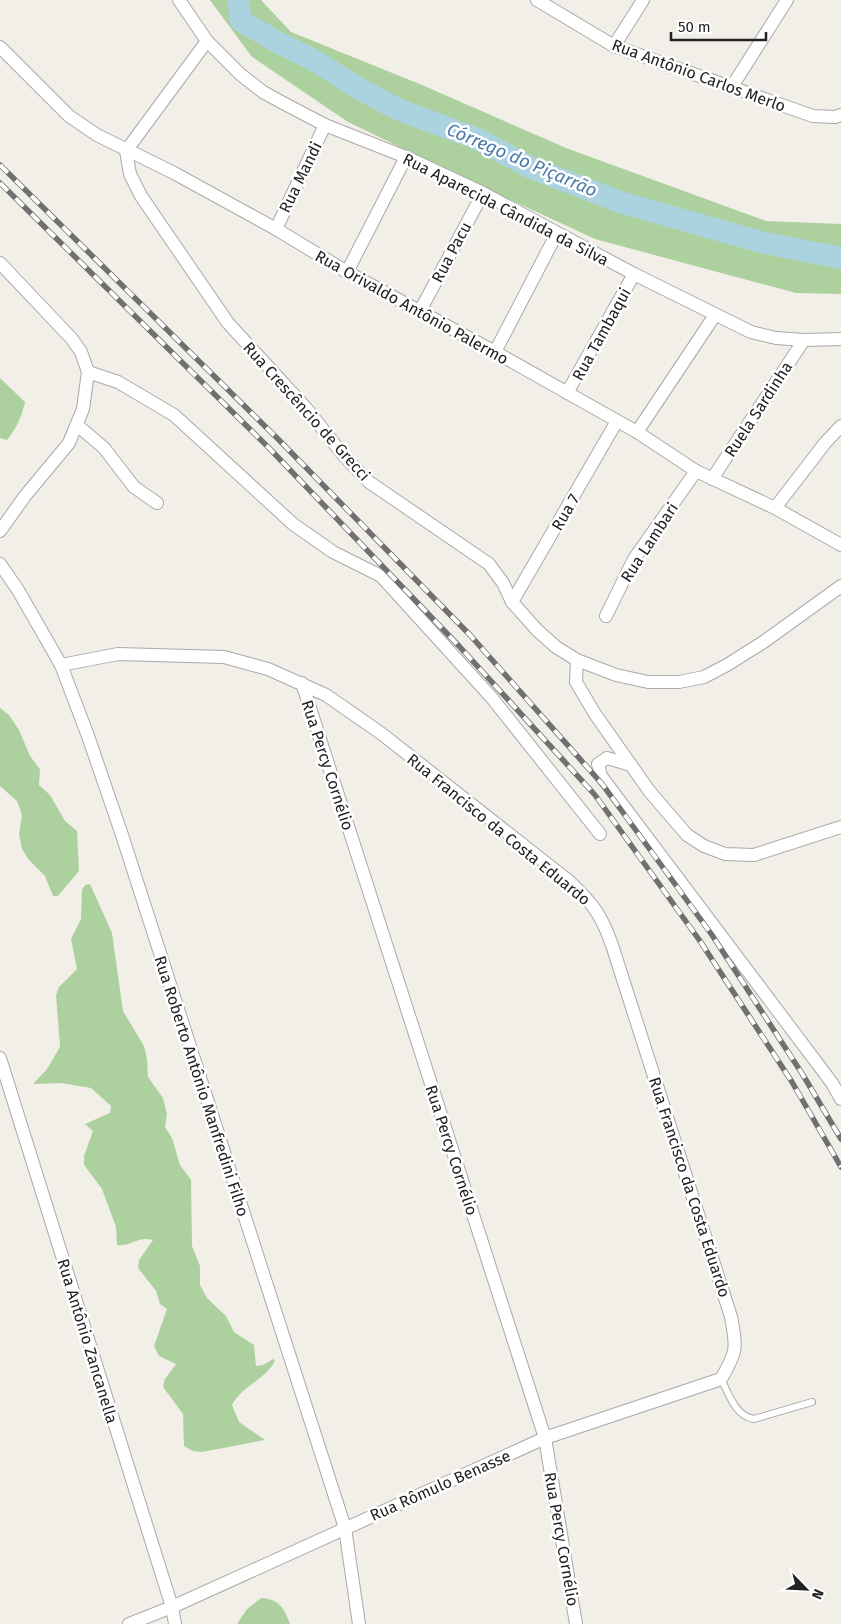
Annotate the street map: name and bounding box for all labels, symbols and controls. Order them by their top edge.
scale bar [671,10,766,42]
text: 50 m [678,18,711,36]
street label: Rua Antônio Carlos Merlo [609,35,788,116]
water label: Córrego do Piçarrão [444,118,600,202]
street label: Rua Mandi [275,139,326,216]
street label: Rua Aparecida Cândida da Silva [400,149,612,270]
street label: Rua Pacu [428,219,475,286]
street label: Rua Orivaldo Antônio Palermo [312,246,512,369]
street label: Rua Tambaqui [568,284,635,384]
street label: Rua Crescêncio de Grecci [239,338,374,485]
street label: Ruela Sardinha [721,358,796,461]
street label: Rua 7 [547,491,583,534]
street label: Rua Lambari [617,499,682,586]
street label: Rua Percy Cornélio [298,698,358,833]
street label: Rua Francisco da Costa Eduardo [403,749,594,909]
street label: Rua Roberto Antônio Manfredini Filho [150,953,253,1219]
street label: Rua Francisco da Costa Eduardo [645,1075,734,1300]
street label: Rua Percy Cornélio [422,1083,482,1218]
street label: Rua Antônio Zancanella [53,1256,122,1426]
street label: Rua Rômulo Benasse [367,1446,513,1525]
street label: Rua Percy Cornélio [540,1471,583,1608]
north arrow [781,1564,831,1614]
text: N [808,1586,827,1602]

